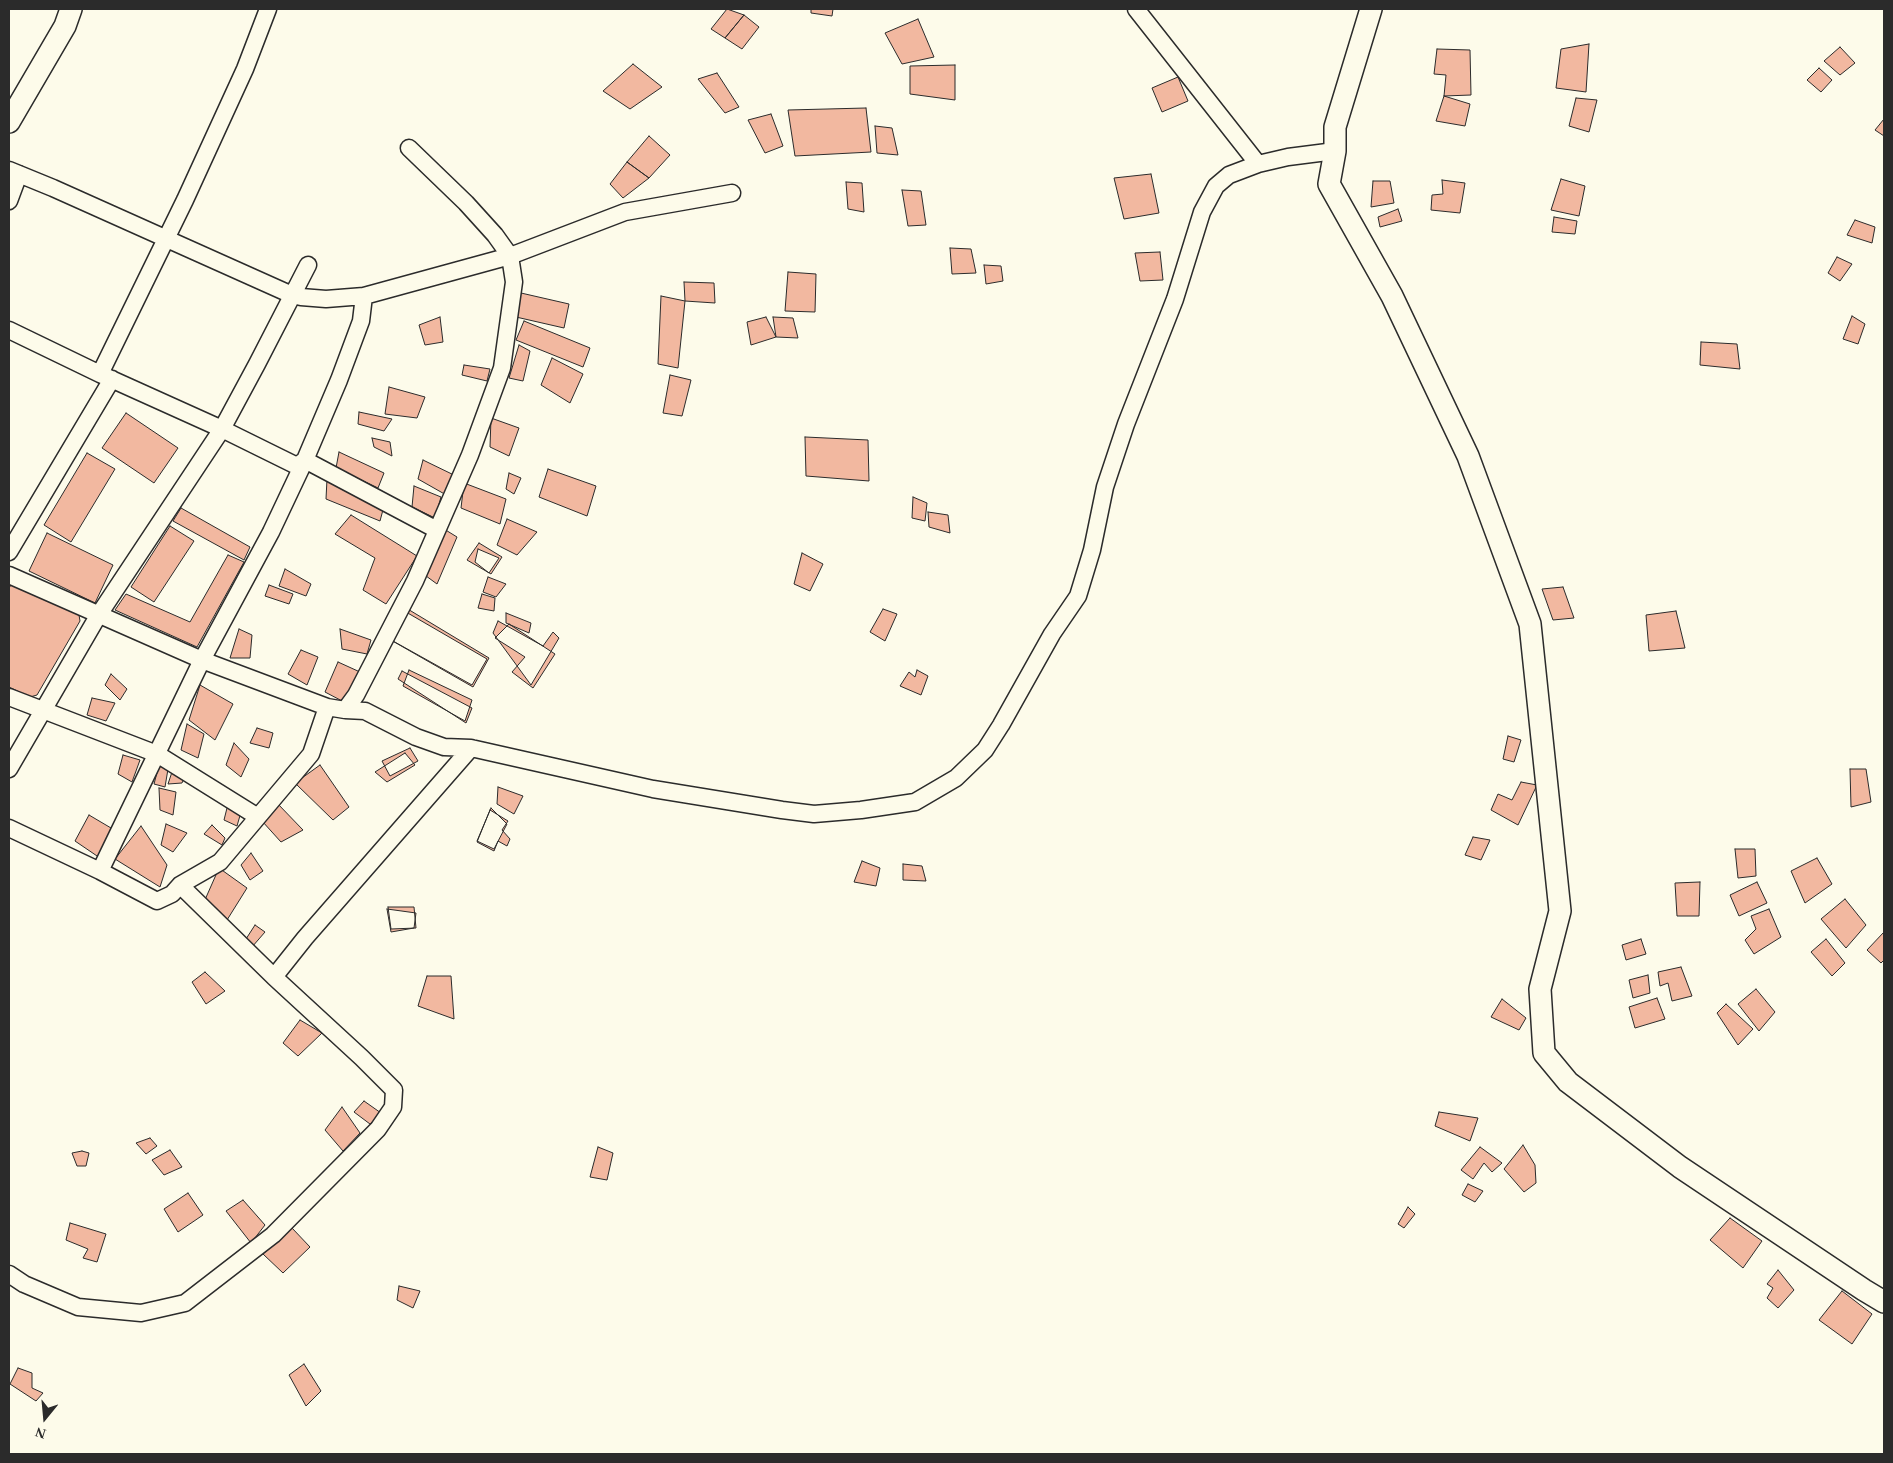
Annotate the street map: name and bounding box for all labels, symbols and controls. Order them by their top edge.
north arrow [20,1393,70,1443]
text: N [33,1424,48,1441]

